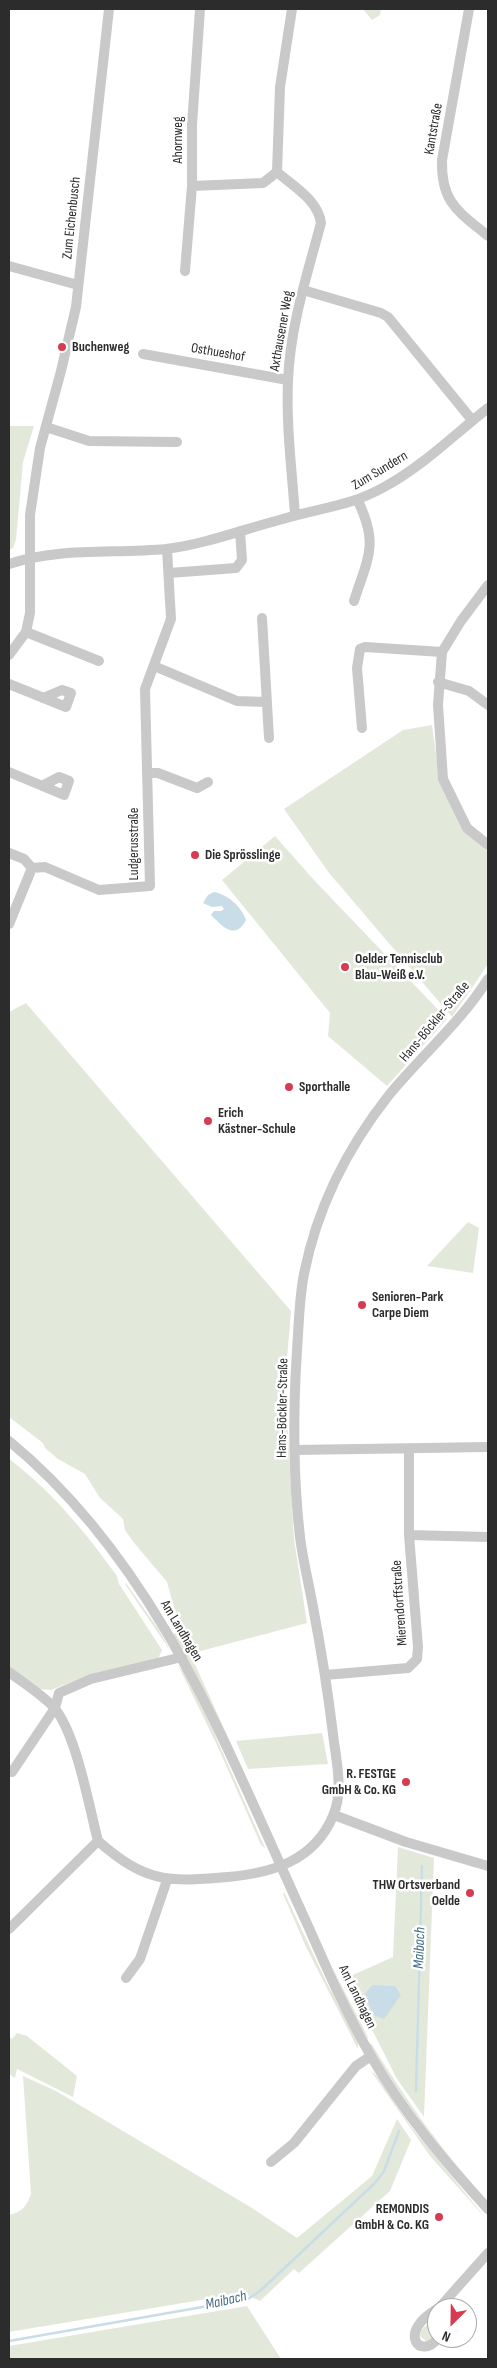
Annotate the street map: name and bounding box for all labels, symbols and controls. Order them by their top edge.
street label: Kantstraße [421,102,447,156]
street label: Ahornweg [170,117,186,163]
street label: Zum Eichenbusch [59,176,85,260]
street label: Axthausener Weg [267,289,297,373]
place label: Buchenweg [72,339,129,355]
street label: Osthueshof [190,340,246,366]
marker: Buchenweg [56,341,68,353]
street label: Zum Sundern [349,448,411,494]
street label: Ludgerusstraße [126,808,142,880]
place label: Die Sprösslinge [205,847,280,863]
marker: Die Sprösslinge [189,849,201,861]
place label: Oelder Tennisclub Blau-Weiß e.V. [355,951,443,984]
marker: Oelder Tennisclub Blau-Weiß e.V. [339,961,351,973]
street label: Hans-Böckler-Straße [396,978,474,1066]
place label: Sporthalle [299,1079,350,1095]
marker: Sporthalle [283,1081,295,1093]
place label: Erich Kästner-Schule [218,1105,296,1138]
marker: Erich Kästner-Schule [202,1115,214,1127]
place label: Senioren-Park Carpe Diem [372,1289,443,1321]
marker: Senioren-Park Carpe Diem [356,1299,368,1311]
street label: Hans-Böckler-Straße [274,1358,292,1458]
street label: Mierendorffstraße [389,1560,411,1646]
street label: Am Landhagen [156,1597,206,1665]
place label: R. FESTGE GmbH & Co. KG [322,1766,396,1798]
marker: R. FESTGE GmbH & Co. KG [400,1776,412,1788]
place label: THW Ortsverband Oelde [373,1877,460,1910]
marker: THW Ortsverband Oelde [464,1887,476,1899]
water label: Maibach [410,1927,430,1969]
street label: Am Landhagen [334,1963,380,2031]
place label: REMONDIS GmbH & Co. KG [355,2201,429,2234]
marker: REMONDIS GmbH & Co. KG [433,2211,445,2223]
water label: Maibach [204,2288,248,2314]
north arrow [427,2298,477,2348]
text: N [440,2327,453,2346]

